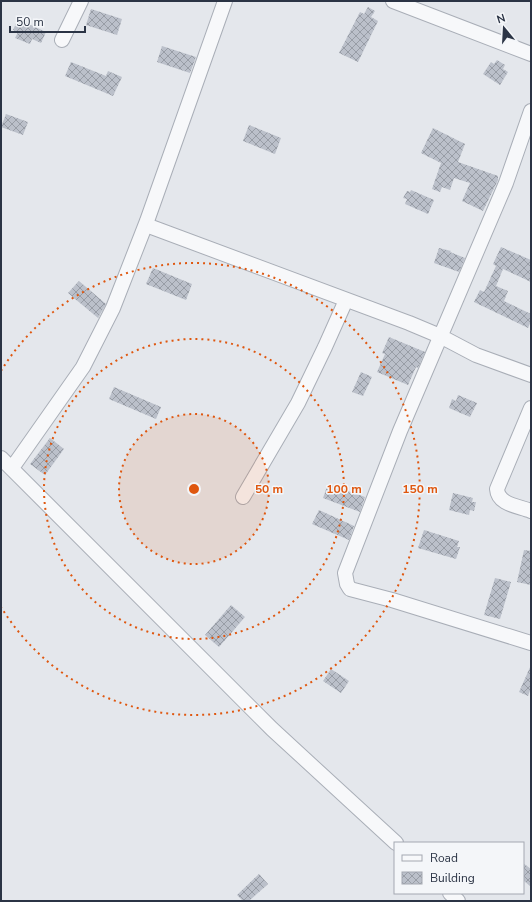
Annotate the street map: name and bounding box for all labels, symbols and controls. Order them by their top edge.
scale bar [10,8,85,34]
north arrow [484,8,524,48]
text: N [495,11,507,27]
text: 50 m [16,14,44,30]
text: 50 m [255,481,283,497]
text: 100 m [326,481,362,497]
text: 150 m [402,481,438,497]
centre of rings [187,482,201,496]
legend [394,842,524,894]
text: Road [430,850,458,866]
text: Building [430,870,475,886]

